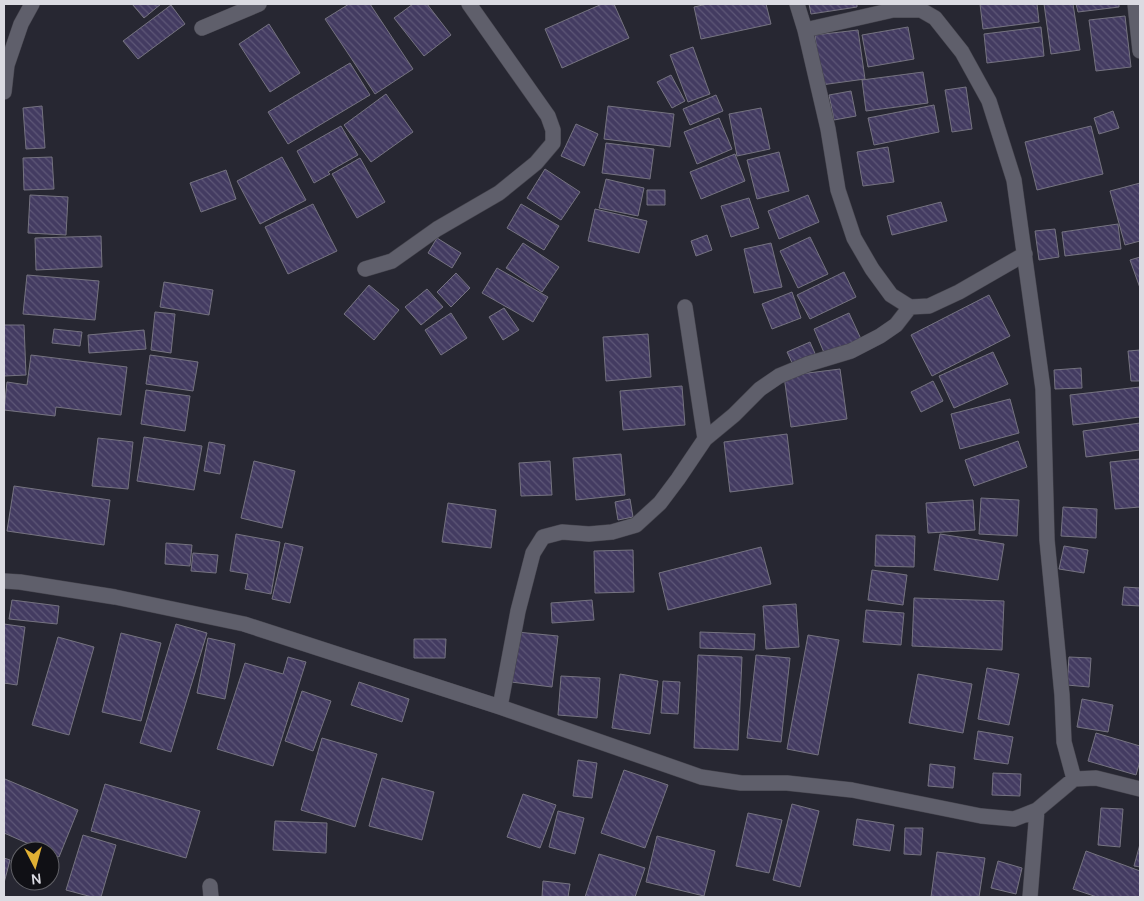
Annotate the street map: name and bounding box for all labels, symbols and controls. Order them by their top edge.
north arrow [10,841,60,891]
text: N [30,869,42,889]

